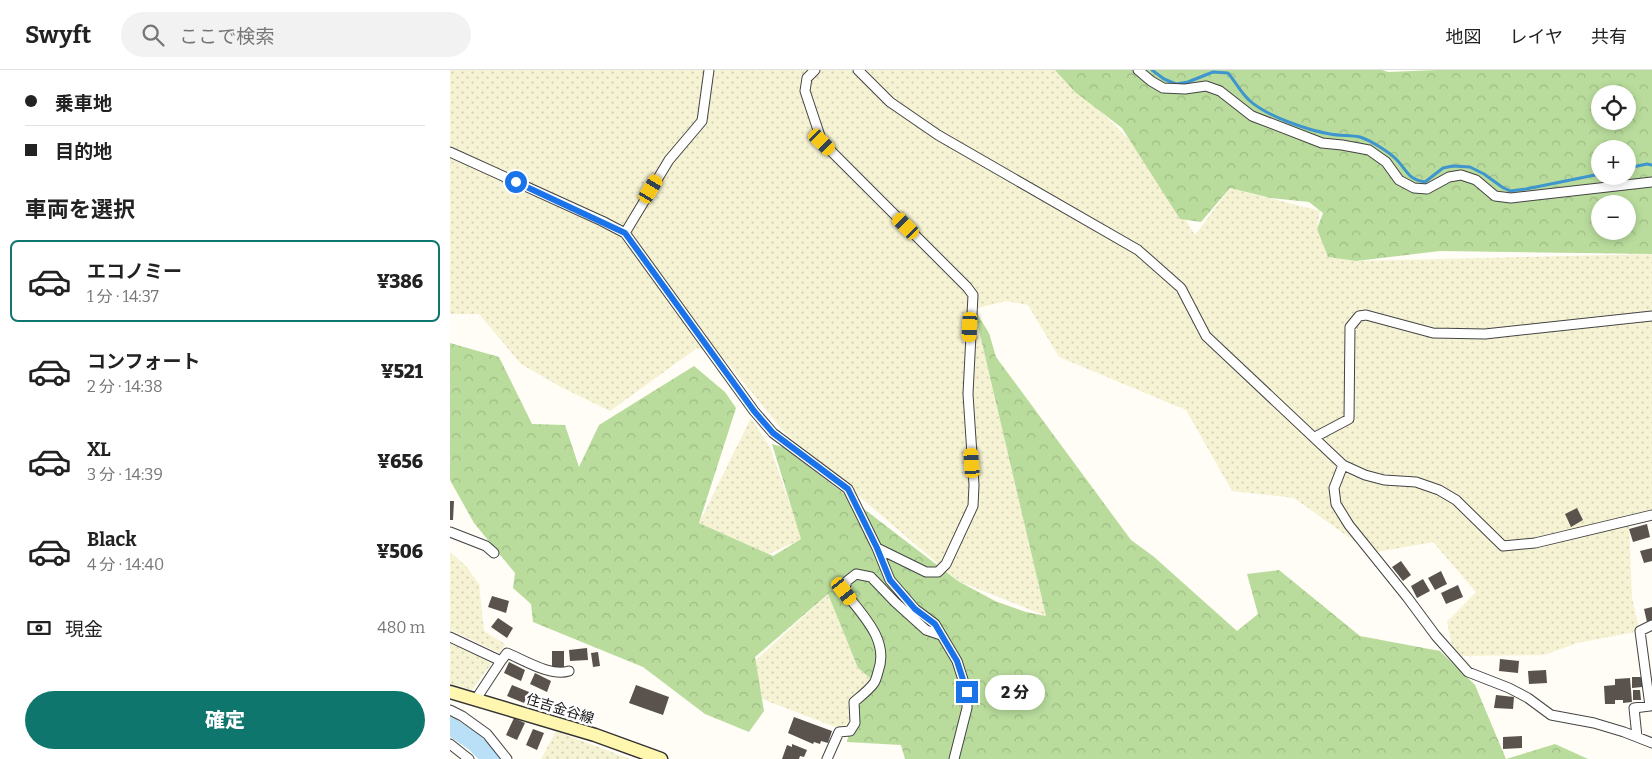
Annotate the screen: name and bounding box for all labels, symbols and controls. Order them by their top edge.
search box [121,12,471,57]
text: Swyft [25,21,91,49]
icon: search [139,21,167,49]
text: ここで検索 [179,25,274,48]
text: 地図 [1446,26,1482,48]
text: レイヤ [1510,26,1563,48]
text: 共有 [1591,26,1627,48]
map controls [1591,85,1636,240]
button: locate [1591,85,1636,130]
text: 乗車地 [55,92,112,115]
car [806,126,837,158]
text: 目的地 [55,140,112,163]
button: + [1591,140,1636,185]
route start [505,171,527,193]
car [636,172,665,206]
button: − [1591,195,1636,240]
text: 車両を選択 [25,196,135,223]
car [890,210,921,242]
icon: car [27,259,72,304]
text: エコノミー [87,260,182,283]
text: ¥386 [377,270,423,293]
text: 1 分 · 14:37 [87,287,159,306]
car [961,312,978,342]
icon: car [27,349,72,394]
text: コンフォート [87,350,200,373]
text: ¥521 [381,360,423,383]
text: 2 分 · 14:38 [87,377,163,396]
text: XL [87,438,111,461]
icon: car [27,439,72,484]
car [963,448,980,478]
text: ¥656 [377,450,423,473]
text: 3 分 · 14:39 [87,465,163,484]
text: Black [87,528,137,551]
icon: car [27,529,72,574]
text: ¥506 [376,540,423,563]
text: 4 分 · 14:40 [87,555,164,574]
car [828,575,859,607]
icon: cash [25,614,53,642]
text: 現金 [65,618,103,641]
text: 480 m [377,618,425,637]
callout: 2 分 [984,674,1044,710]
route end [956,681,978,703]
text: 2 分 [1001,683,1029,702]
button: 確定 [25,691,425,749]
street label: 住吉金谷線 [524,691,596,727]

